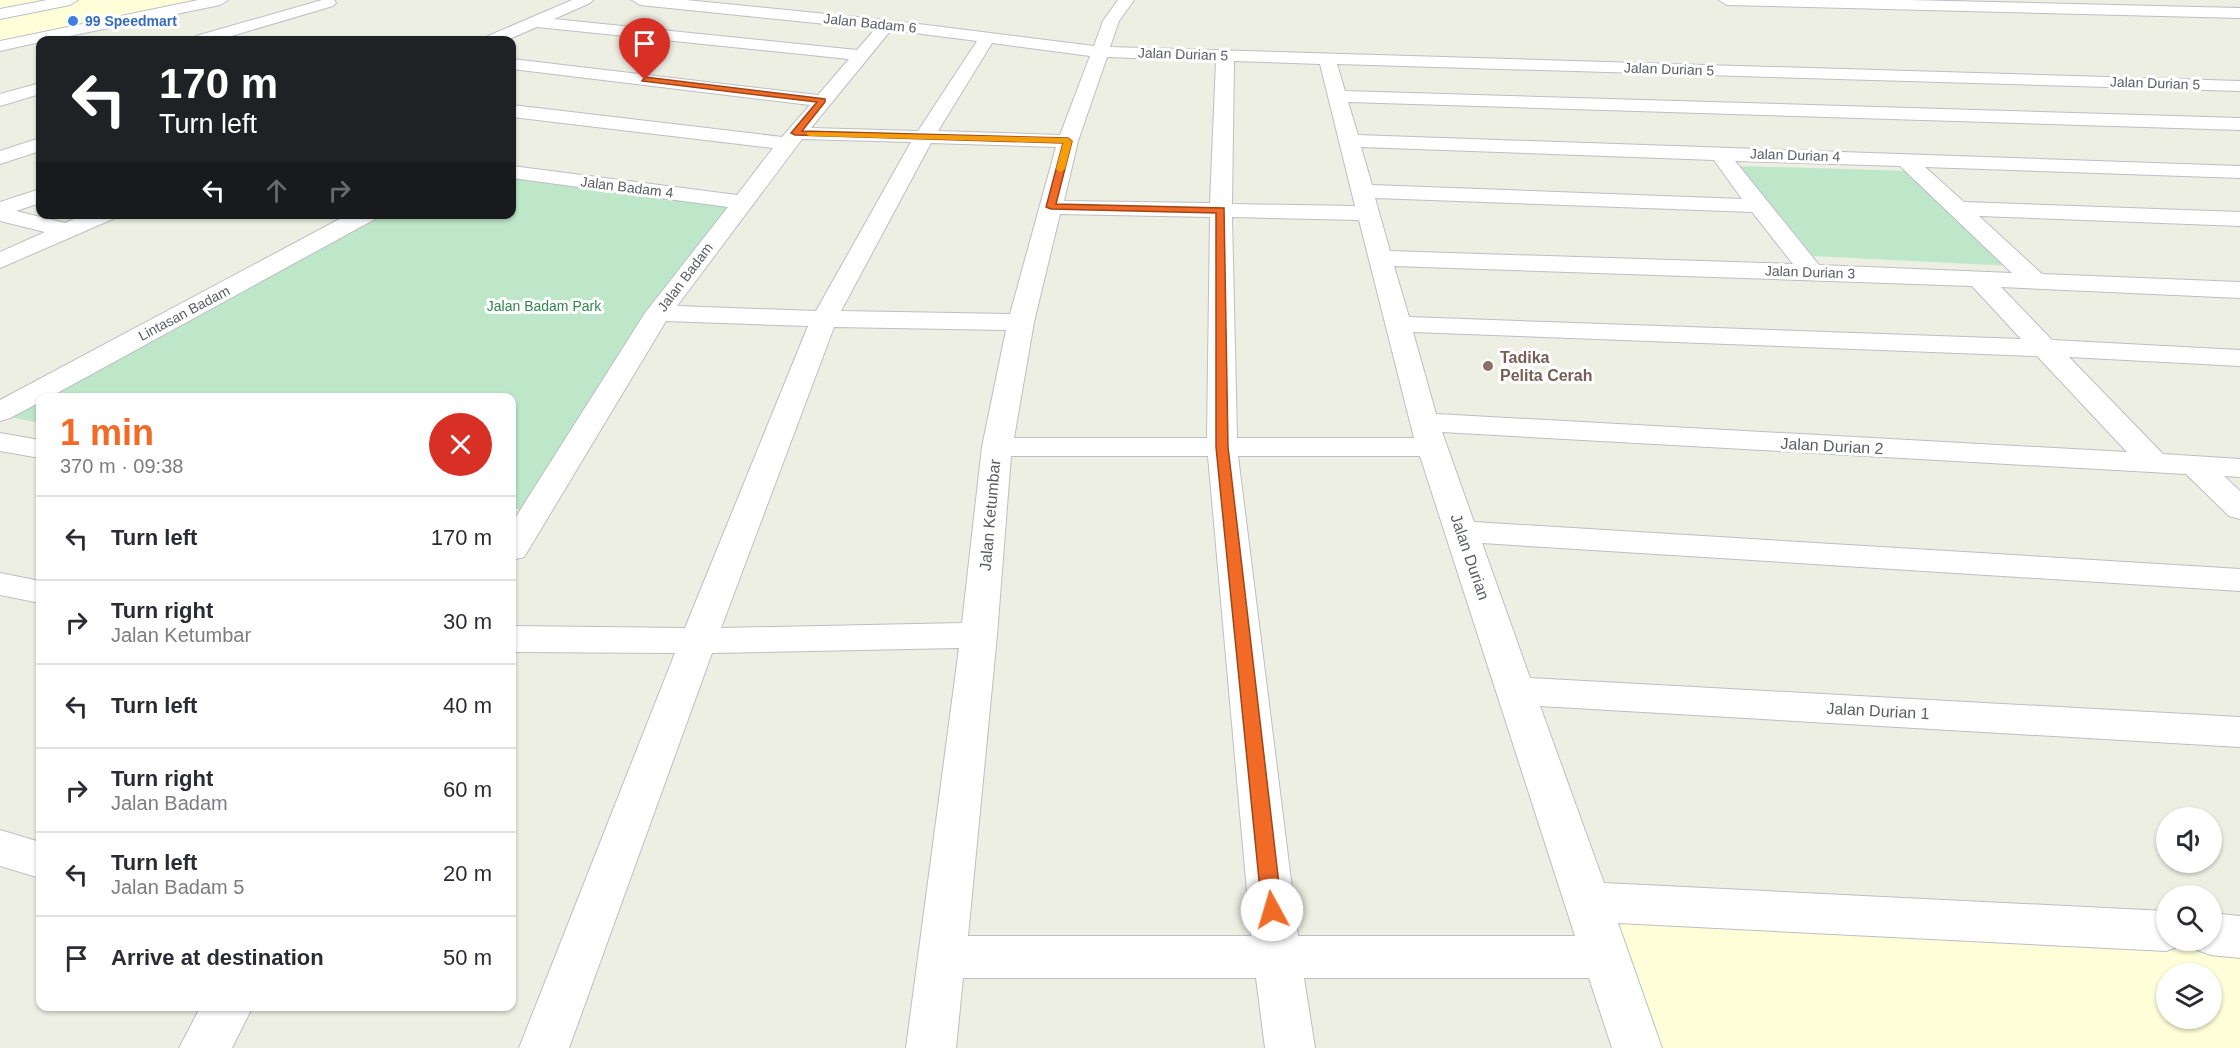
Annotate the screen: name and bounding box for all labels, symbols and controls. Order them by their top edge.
street label: Jalan Badam 6 [823,10,917,36]
place label: 99 Speedmart [85,13,177,29]
marker: 99 Speedmart [66,14,80,28]
pin [619,18,670,80]
icon: arrive [628,27,661,60]
street label: Jalan Durian 5 [1138,44,1229,64]
street label: Jalan Durian 5 [1624,59,1715,79]
icon: left [60,60,138,138]
text: 170 m [159,60,278,107]
street label: Jalan Durian 5 [2110,73,2201,93]
text: Turn left [159,109,257,139]
street label: Jalan Durian 4 [1750,145,1841,165]
street label: Jalan Badam 4 [580,173,675,201]
icon: left [197,174,230,207]
icon: ahead [260,174,293,207]
icon: right [323,174,356,207]
street label: Jalan Badam [654,240,716,314]
street label: Jalan Durian 3 [1765,262,1856,282]
street label: Lintasan Badam [136,282,232,344]
park label: Jalan Badam Park [487,298,602,314]
place label: Tadika Pelita Cerah [1500,349,1592,384]
marker: Tadika Pelita Cerah [1481,359,1495,373]
text: 1 min [60,412,154,453]
button: close [429,413,492,476]
street label: Jalan Durian 2 [1780,435,1884,457]
text: 370 m · 09:38 [60,455,183,477]
street label: Jalan Ketumbar [977,458,1003,572]
street label: Jalan Durian [1447,512,1493,602]
icon: left [60,522,93,555]
text: Turn left [111,525,197,550]
text: 170 m [431,525,492,550]
text: Turn right [111,598,213,623]
icon: right [60,606,93,639]
text: 30 m [443,609,492,634]
text: Jalan Ketumbar [111,624,251,646]
icon: left [60,690,93,723]
text: Turn left [111,693,197,718]
text: 40 m [443,693,492,718]
street label: Jalan Durian 1 [1826,700,1930,722]
text: Turn right [111,766,213,791]
icon: right [60,774,93,807]
text: 60 m [443,777,492,802]
text: Jalan Badam [111,792,228,814]
map controls [2156,807,2222,1029]
button: sound [2156,807,2222,873]
text: Turn left [111,850,197,875]
icon: left [60,858,93,891]
text: 20 m [443,861,492,886]
text: Jalan Badam 5 [111,876,244,898]
position arrow [1240,878,1304,942]
button: search [2156,885,2222,951]
icon: arrive [60,942,93,975]
text: Arrive at destination [111,945,324,970]
text: 50 m [443,945,492,970]
button: layers [2156,963,2222,1029]

